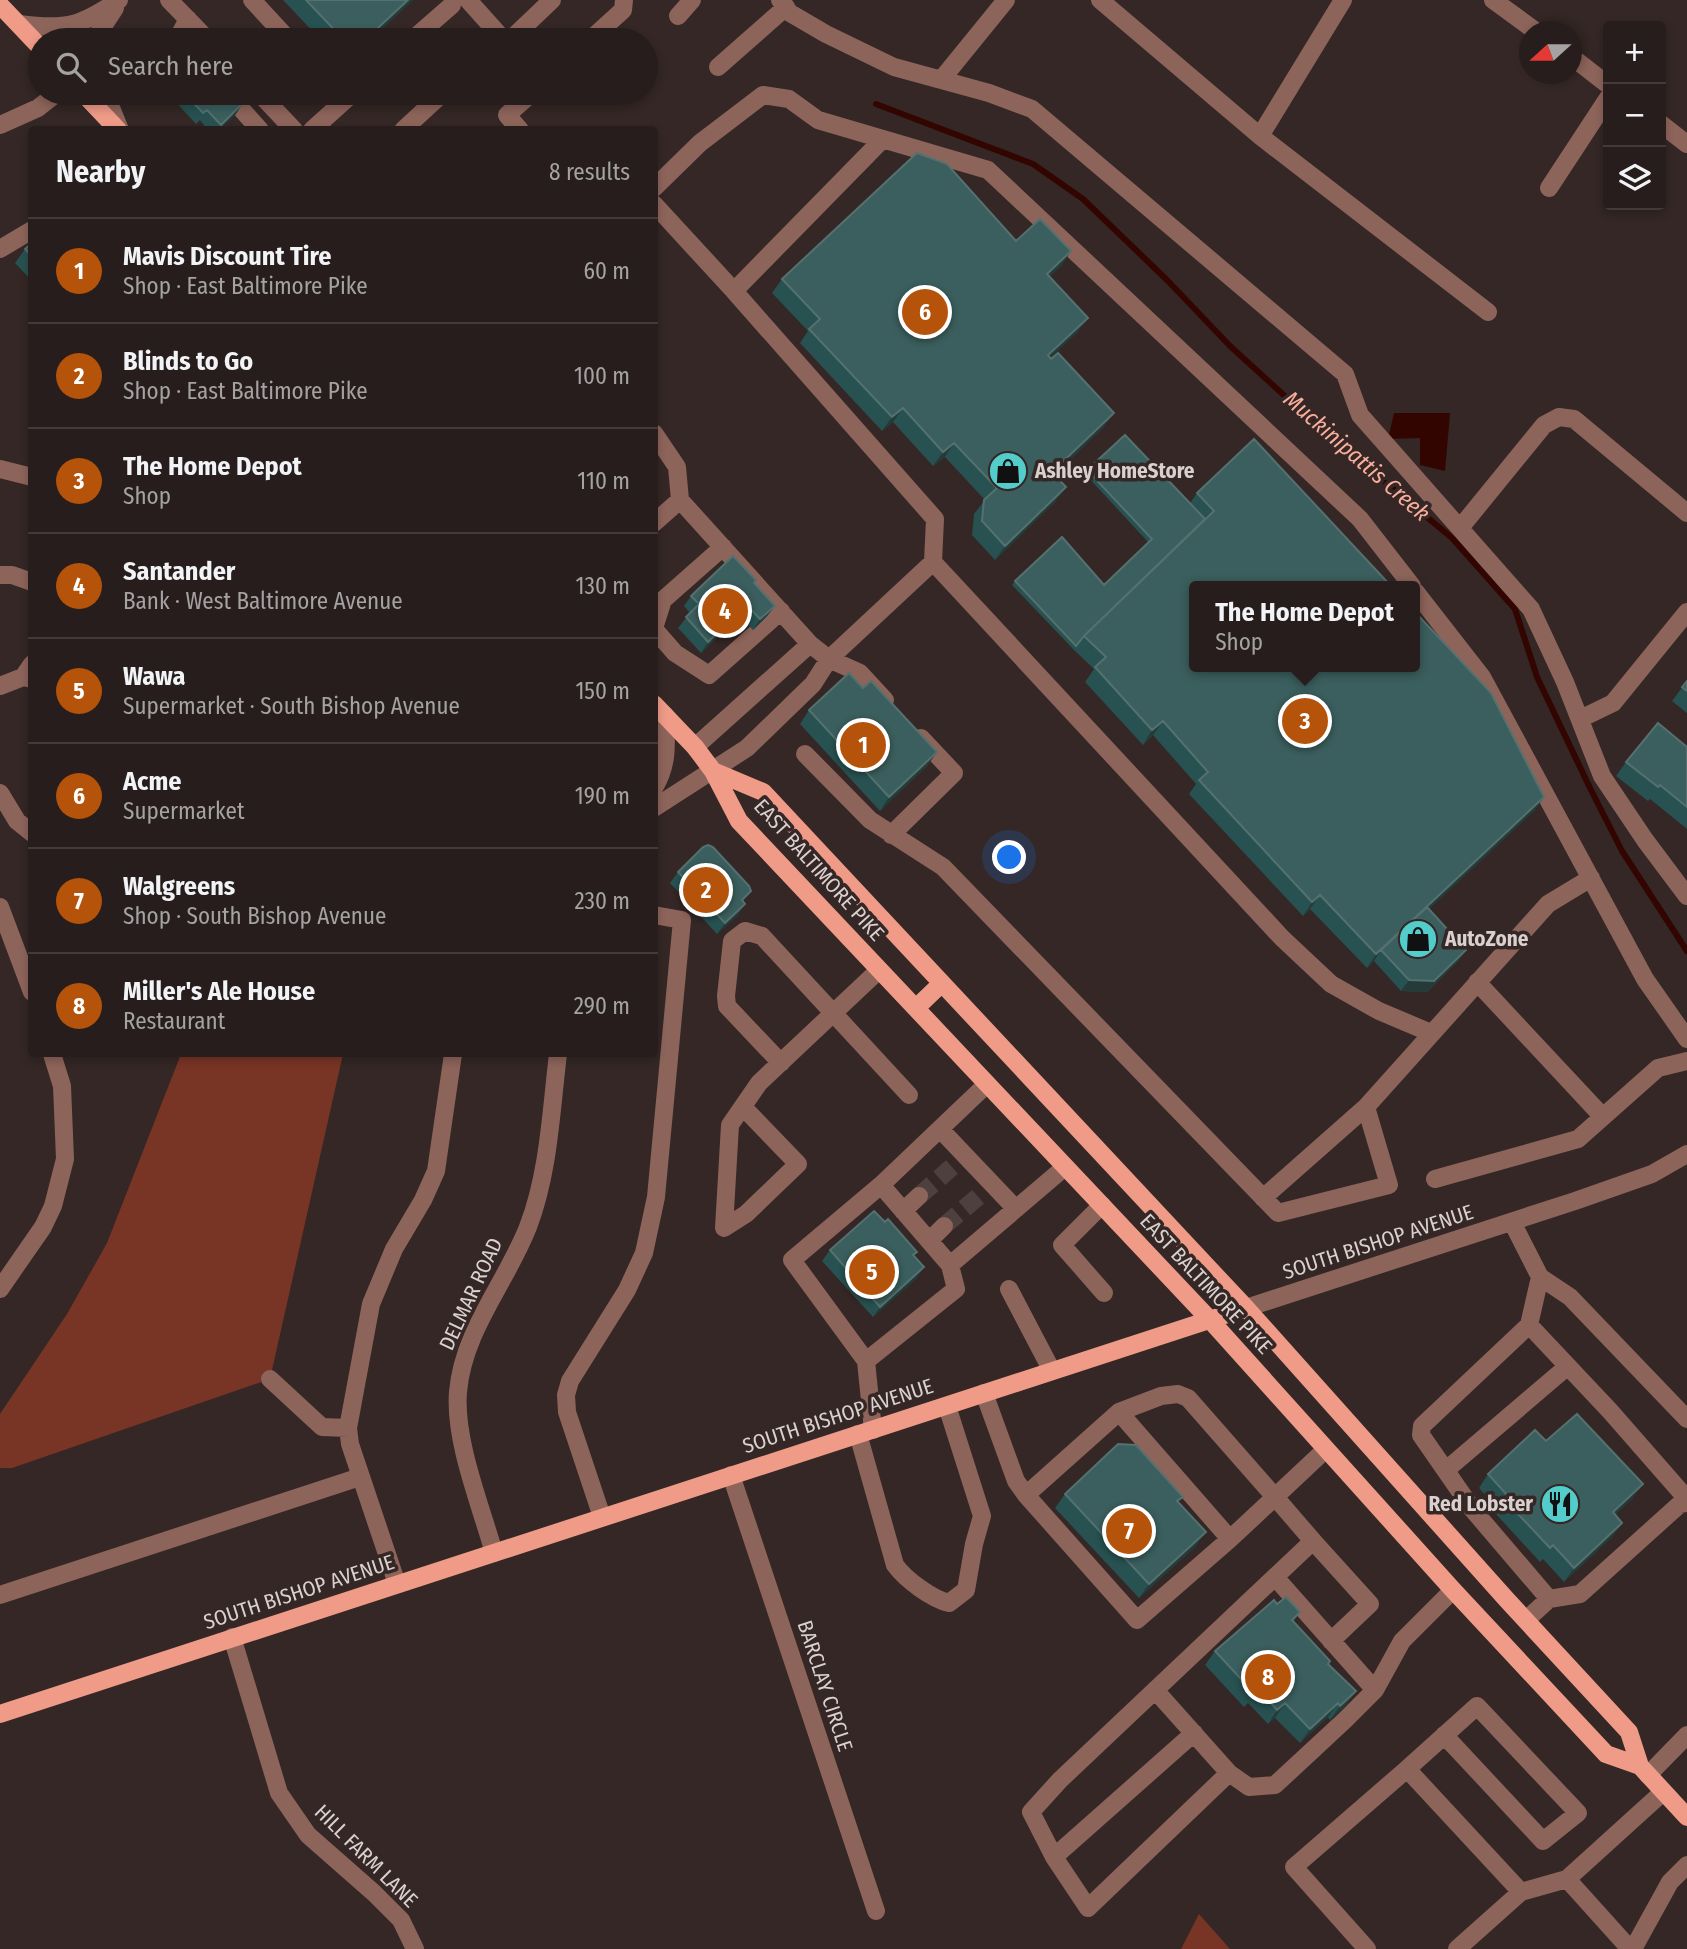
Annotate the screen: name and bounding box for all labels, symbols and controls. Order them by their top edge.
north arrow [1519,21,1582,84]
map controls [1603,21,1666,210]
button: + [1603,21,1666,84]
search box [28,28,658,105]
icon: search [52,48,90,86]
text: Search here [108,51,233,82]
button: − [1603,84,1666,147]
button: layers [1603,147,1666,210]
text: Nearby [56,154,145,190]
text: 8 results [549,158,630,186]
text: Mavis Discount Tire [123,241,331,272]
text: 1 [74,257,84,285]
text: 60 m [584,257,630,285]
text: Shop · East Baltimore Pike [123,272,368,300]
pin: 6 [902,286,948,338]
text: Blinds to Go [123,346,253,377]
text: 2 [74,362,84,390]
text: 100 m [574,362,630,390]
text: Shop · East Baltimore Pike [123,377,368,405]
water label: Muckinipattis Creek [1278,385,1436,527]
shop icon: Ashley HomeStore [987,450,1029,492]
text: The Home Depot [123,451,302,482]
place label: Ashley HomeStore [1034,458,1195,484]
text: 3 [74,467,84,495]
text: 110 m [577,467,630,495]
text: Shop [123,482,171,510]
text: Santander [123,556,235,587]
text: 4 [73,572,85,600]
text: 130 m [576,572,630,600]
popup [1189,581,1420,672]
pin: 4 [702,585,748,637]
text: Bank · West Baltimore Avenue [123,587,403,615]
text: The Home Depot [1215,597,1394,628]
text: Shop [1215,628,1263,656]
text: Wawa [123,661,185,692]
text: 5 [73,677,85,705]
text: 150 m [575,677,630,705]
text: Supermarket · South Bishop Avenue [123,692,460,720]
pin: 3 [1282,695,1328,747]
pin: 1 [840,719,886,771]
text: Acme [123,766,181,797]
text: 6 [73,782,85,810]
text: 190 m [575,782,630,810]
street label: EAST BALTIMORE PIKE [748,794,890,947]
text: Supermarket [123,797,244,825]
your location [992,840,1026,874]
pin: 2 [683,864,729,916]
text: Walgreens [123,871,235,902]
text: 7 [74,887,84,915]
text: 230 m [574,887,630,915]
text: Shop · South Bishop Avenue [123,902,386,930]
shop icon: AutoZone [1397,918,1439,960]
place label: AutoZone [1444,926,1529,952]
text: Miller's Ale House [123,976,315,1007]
text: 8 [73,992,85,1020]
text: 290 m [574,992,630,1020]
text: Restaurant [123,1007,225,1035]
street label: SOUTH BISHOP AVENUE [1279,1199,1477,1285]
street label: EAST BALTIMORE PIKE [1134,1208,1278,1360]
street label: DELMAR ROAD [434,1234,508,1354]
pin: 5 [849,1246,895,1298]
street label: SOUTH BISHOP AVENUE [739,1373,937,1459]
restaurant icon: Red Lobster [1539,1483,1581,1525]
place label: Red Lobster [1429,1491,1533,1517]
pin: 7 [1106,1505,1152,1557]
street label: SOUTH BISHOP AVENUE [200,1549,398,1635]
street label: BARCLAY CIRCLE [792,1617,858,1755]
pin: 8 [1245,1651,1291,1703]
street label: HILL FARM LANE [309,1799,423,1913]

